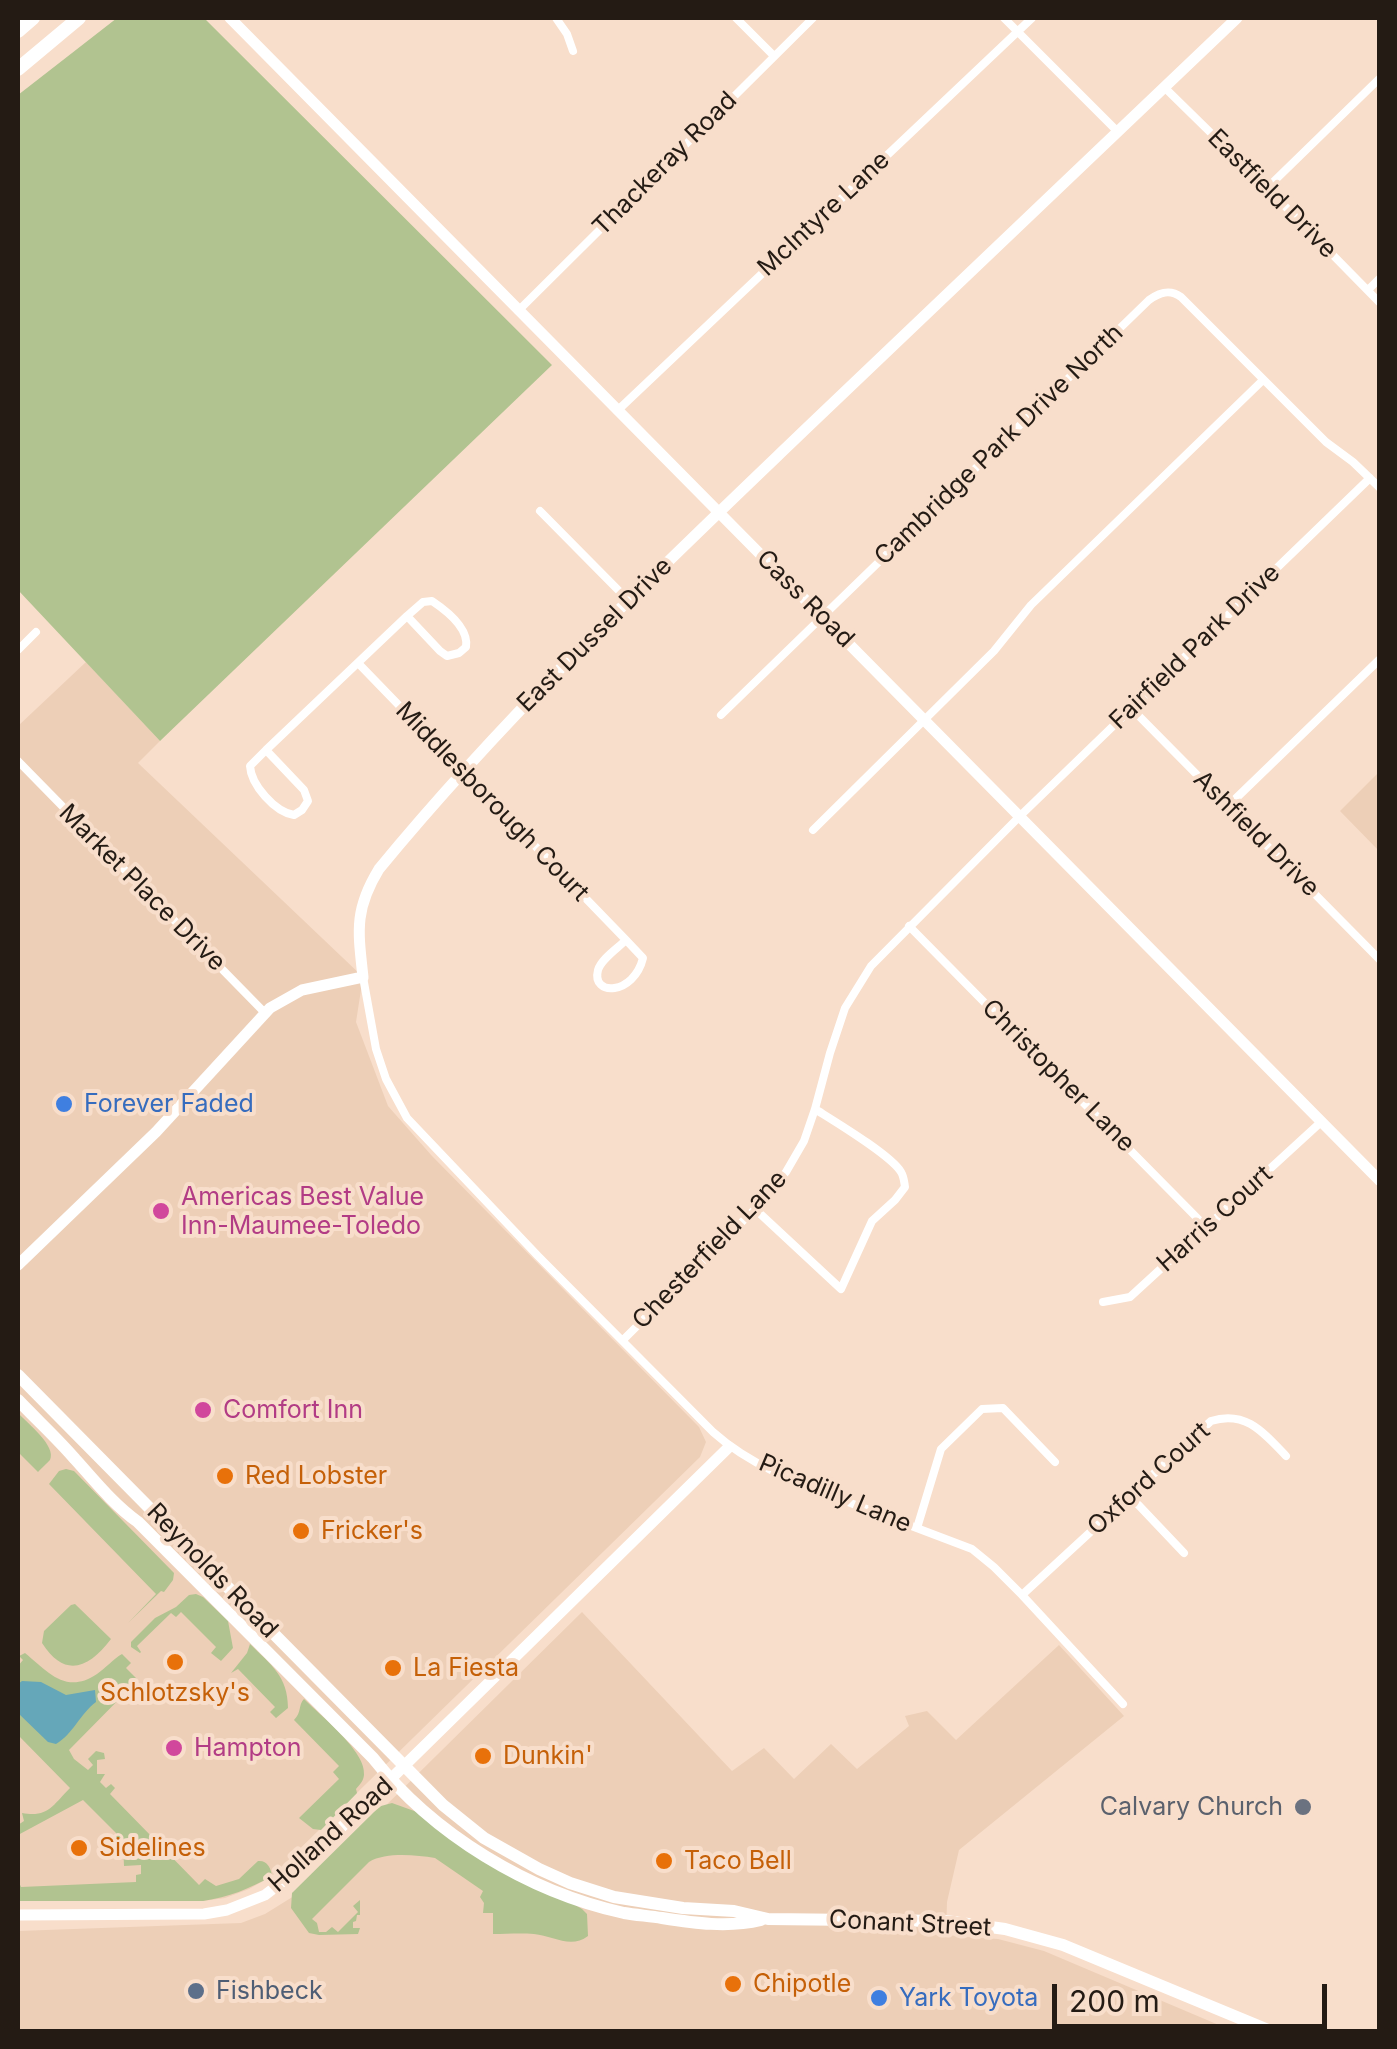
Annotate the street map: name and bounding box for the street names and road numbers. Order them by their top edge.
street label: Thackeray Road [587,86,743,242]
street label: Eastfield Drive [1201,123,1343,265]
street label: McIntyre Lane [752,145,896,283]
street label: Cambridge Park Drive North [869,318,1129,572]
street label: Cass Road [750,544,860,654]
street label: East Dussel Drive [511,551,679,719]
street label: Fairfield Park Drive [1104,558,1286,736]
street label: Middlesborough Court [389,696,595,908]
street label: Ashfield Drive [1187,765,1325,903]
street label: Market Place Drive [52,798,232,978]
street label: Christopher Lane [975,993,1141,1159]
street label: Harris Court [1151,1160,1279,1278]
street label: Chesterfield Lane [627,1164,793,1336]
street label: Oxford Court [1082,1416,1216,1542]
street label: Picadilly Lane [754,1448,916,1540]
street label: Reynolds Road [140,1497,284,1645]
street label: Holland Road [263,1771,399,1899]
street label: Conant Street [828,1905,992,1943]

